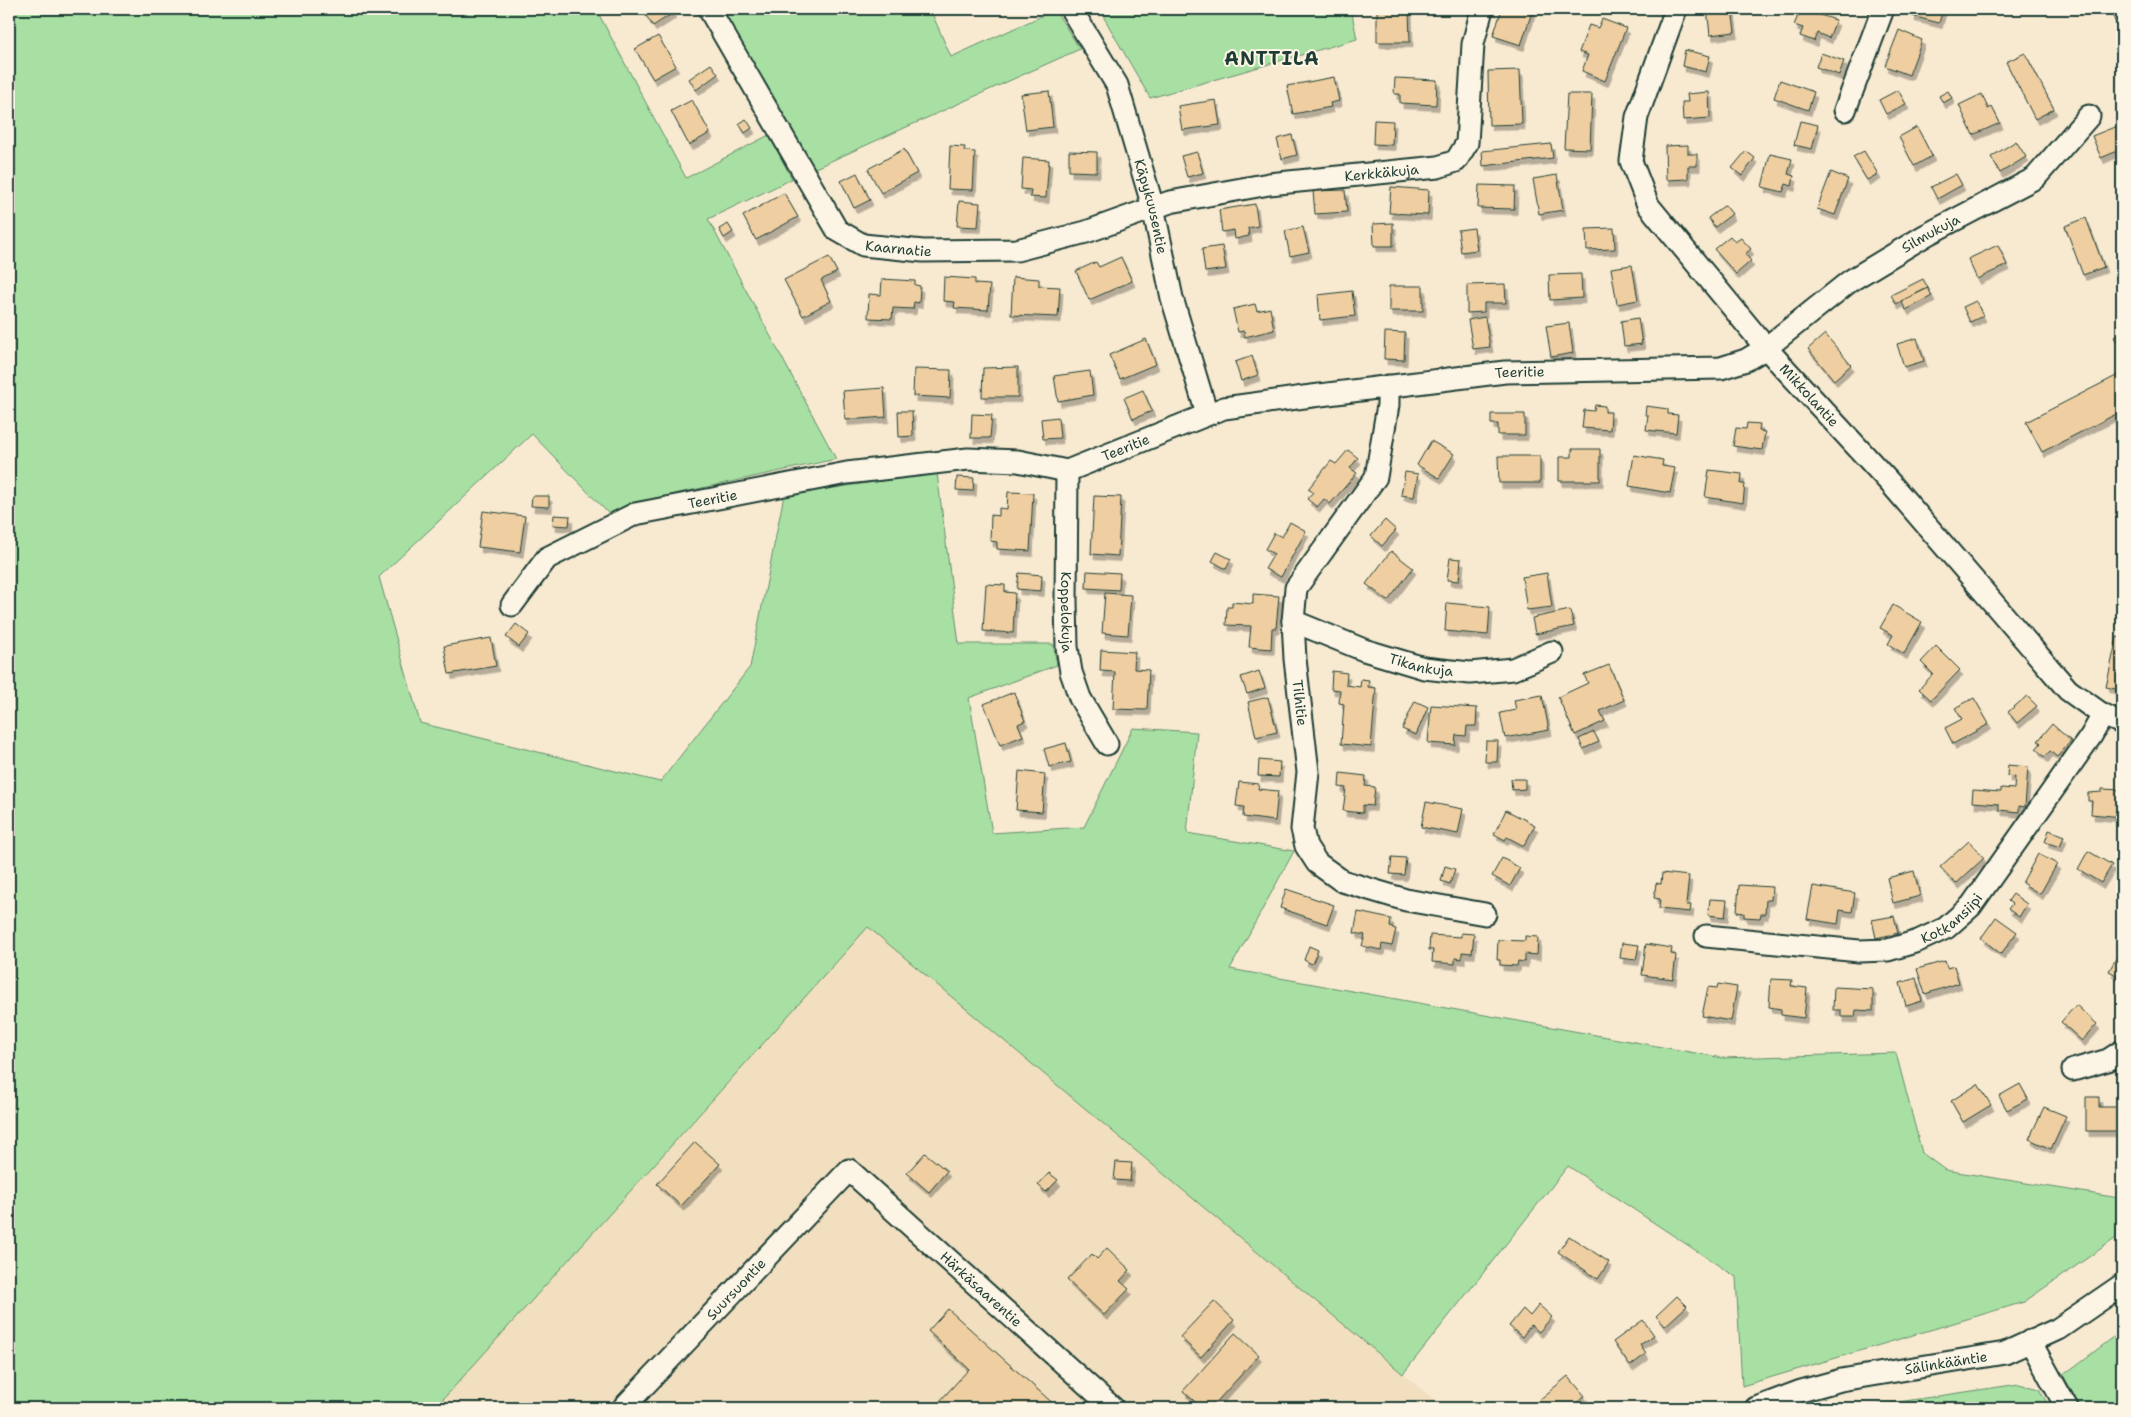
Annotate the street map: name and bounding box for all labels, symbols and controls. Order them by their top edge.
district label: ANTTILA [1224,46,1320,71]
street label: Käpykuusentie [1130,157,1172,256]
street label: Kerkkäkuja [1344,160,1420,185]
street label: Silmukuja [1898,210,1963,257]
street label: Kaarnatie [864,236,932,260]
street label: Mikkolantie [1776,360,1843,431]
street label: Teeritie [1494,362,1545,382]
street label: Teeritie [1099,430,1152,465]
street label: Teeritie [686,485,739,513]
street label: Koppelokuja [1057,571,1077,654]
street label: Tikankuja [1387,649,1454,680]
street label: Tilhitie [1288,679,1312,727]
street label: Kotkansiipi [1918,890,1986,947]
street label: Härkäsaarentie [936,1247,1026,1331]
street label: Suursuontie [702,1254,770,1324]
street label: Sälinkääntie [1903,1347,1989,1378]

